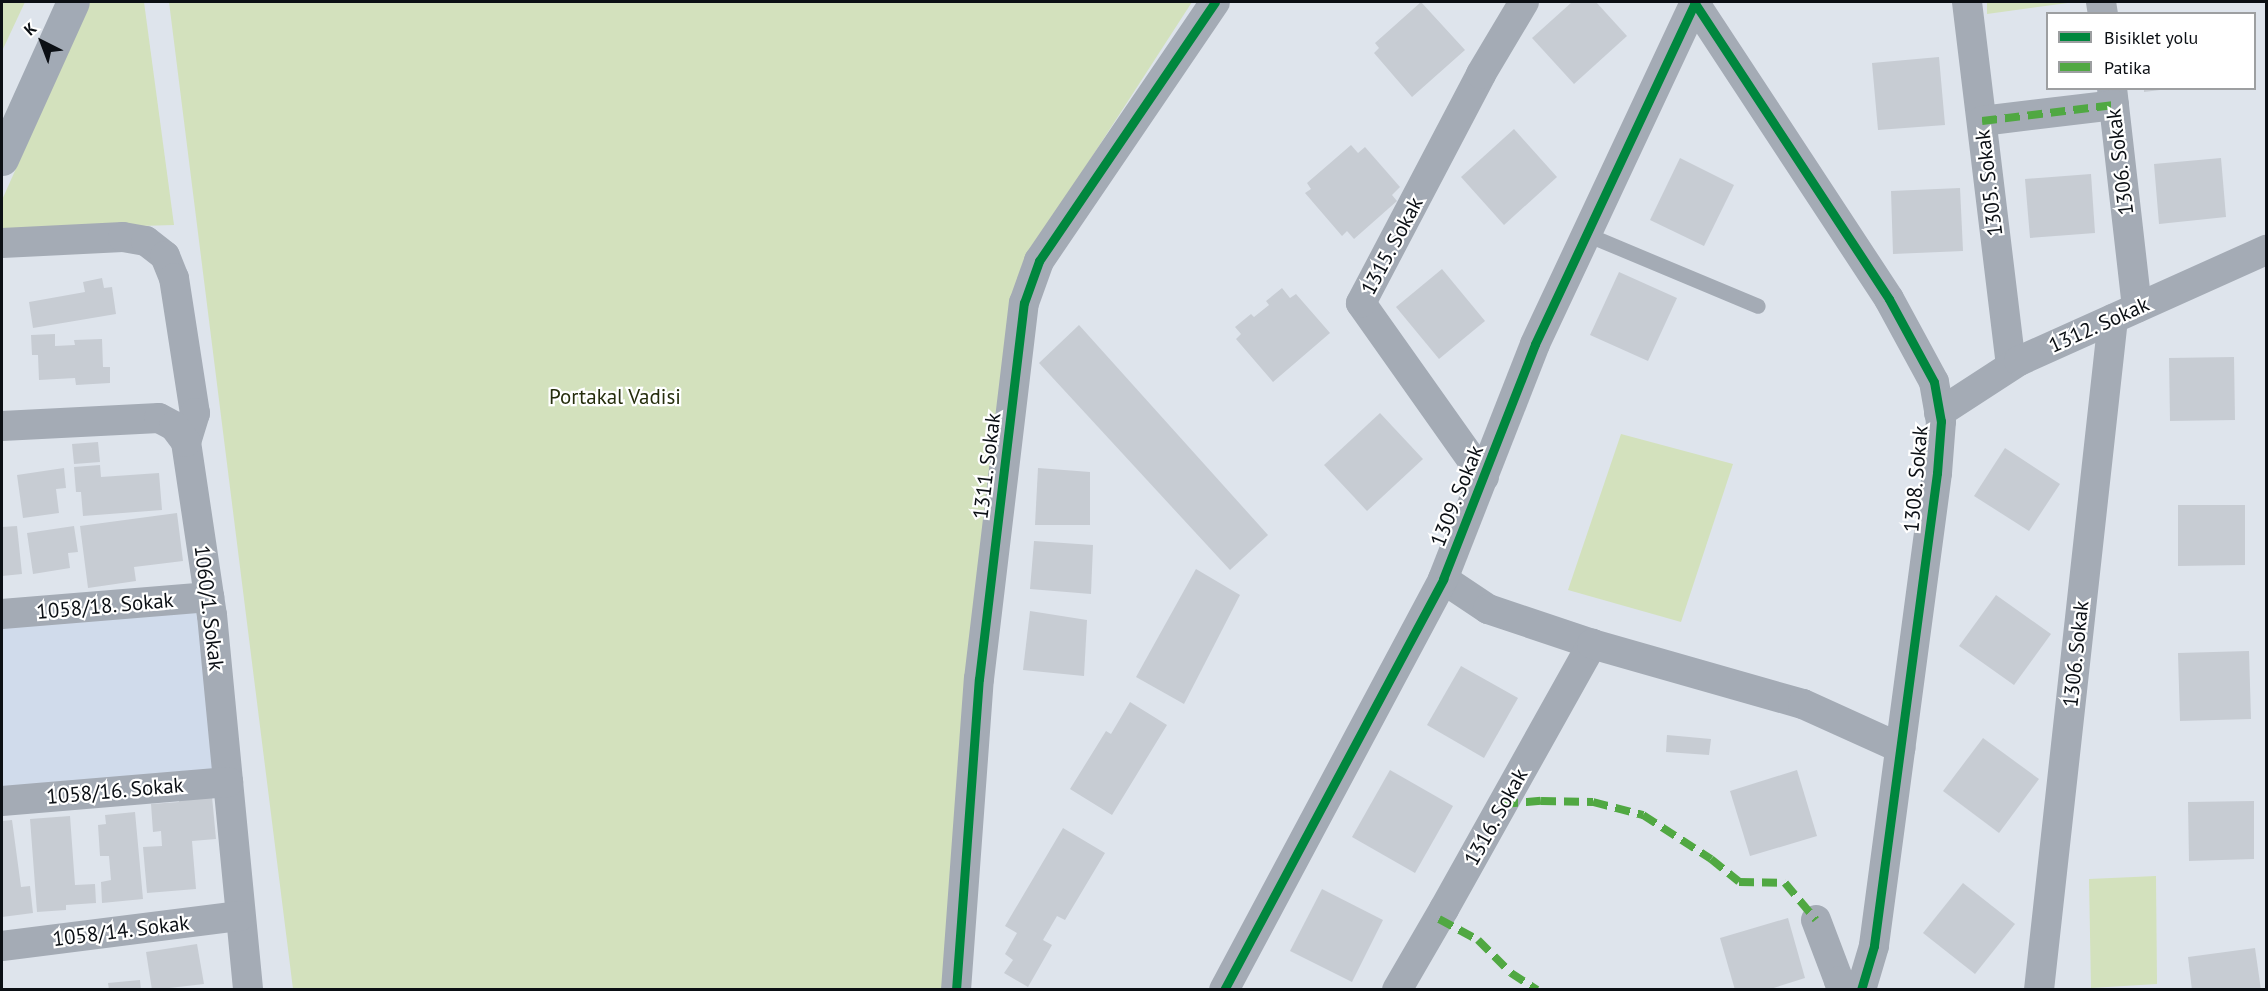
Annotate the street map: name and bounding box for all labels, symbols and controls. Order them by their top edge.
north arrow [12,12,72,72]
legend [2046,12,2256,90]
text: K [20,18,40,39]
text: Bisiklet yolu [2104,26,2198,49]
text: Patika [2104,56,2151,79]
street label: 1306. Sokak [2101,106,2139,218]
street label: 1305. Sokak [1970,127,2008,239]
street label: 1315. Sokak [1355,192,1429,300]
street label: 1312. Sokak [2044,291,2154,359]
park label: Portakal Vadisi [549,384,681,410]
street label: 1311. Sokak [968,410,1006,522]
street label: 1308. Sokak [1899,424,1933,534]
street label: 1309. Sokak [1425,441,1489,551]
street label: 1060/1. Sokak [189,543,229,673]
street label: 1058/18. Sokak [35,587,175,625]
street label: 1306. Sokak [2058,599,2094,709]
street label: 1316. Sokak [1459,763,1533,871]
street label: 1058/16. Sokak [45,772,185,810]
street label: 1058/14. Sokak [50,910,192,952]

